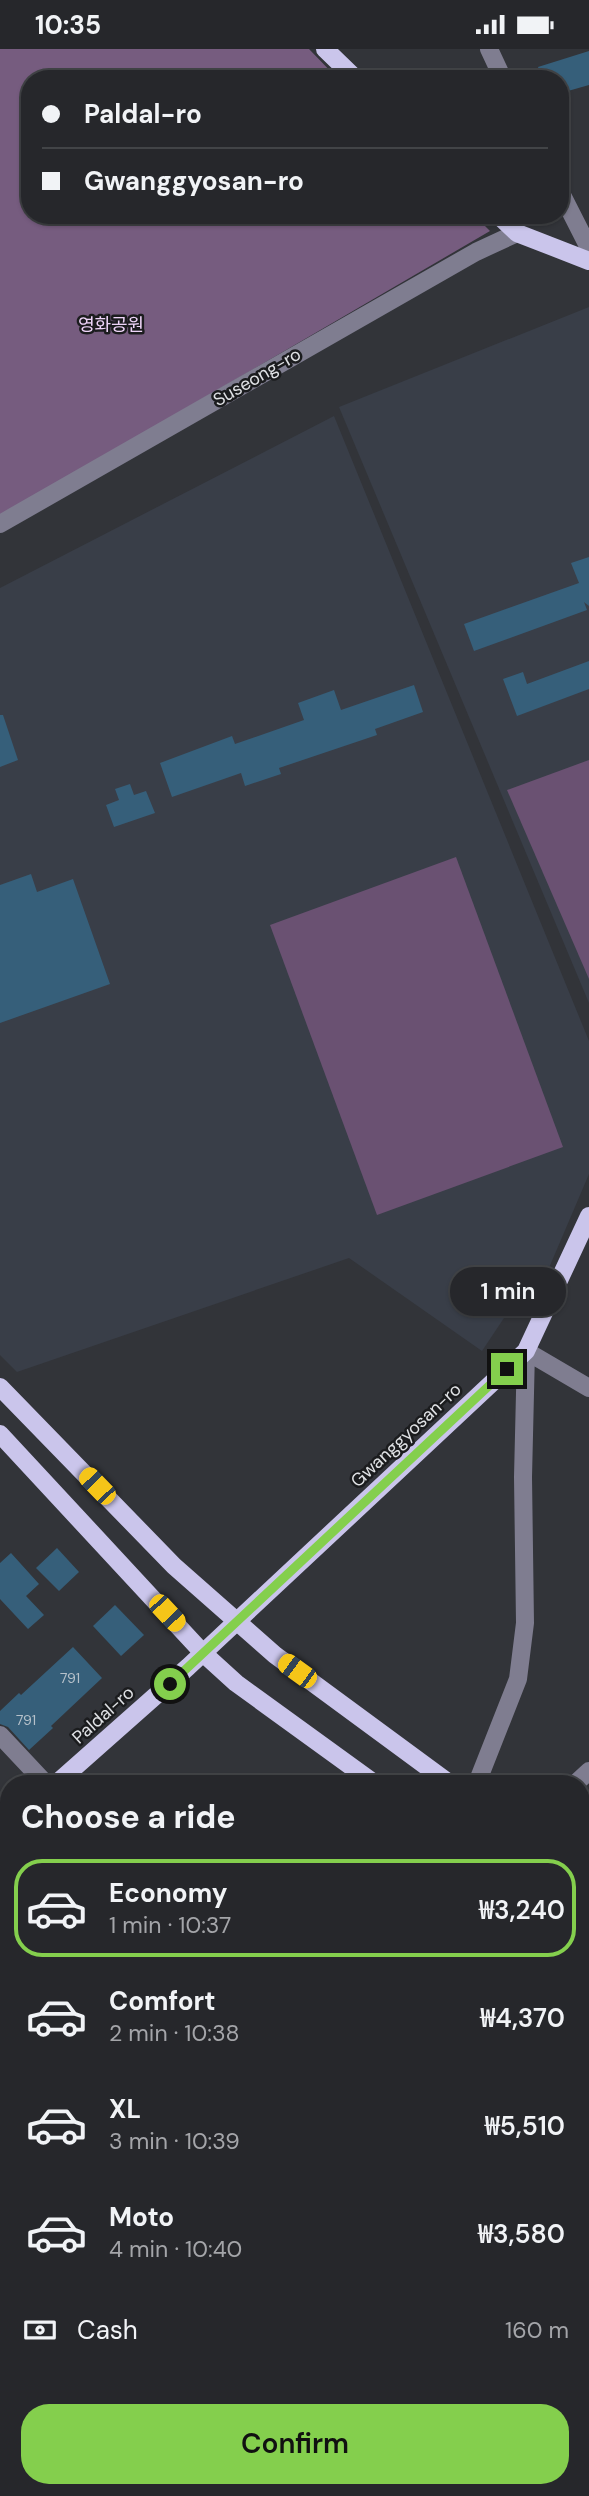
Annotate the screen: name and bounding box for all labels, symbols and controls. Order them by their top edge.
text: 10:35 [35,8,101,42]
text: Paldal-ro [84,97,202,131]
text: Gwanggyosan-ro [84,164,304,198]
park label: 영화공원 [78,313,144,337]
street label: Suseong-ro [209,342,305,412]
callout: 1 min [449,1267,565,1317]
text: 1 min [481,1276,535,1306]
route end [491,1353,523,1385]
street label: Gwanggyosan-ro [346,1377,466,1493]
car [75,1464,120,1508]
car [145,1590,190,1636]
car [274,1650,321,1692]
route start [154,1668,186,1700]
house number: 791 [60,1669,80,1687]
street label: Paldal-ro [67,1681,139,1749]
house number: 791 [16,1711,36,1729]
text: Choose a ride [21,1796,236,1838]
text: Economy [109,1876,227,1910]
icon: car [25,1877,88,1940]
text: ₩3,240 [479,1893,565,1927]
text: 1 min · 10:37 [109,1910,231,1940]
text: Comfort [109,1984,215,2018]
icon: car [25,1985,88,2048]
text: ₩4,370 [480,2001,565,2035]
text: 2 min · 10:38 [109,2018,240,2048]
text: XL [109,2092,141,2126]
icon: car [25,2093,88,2156]
text: ₩5,510 [485,2109,565,2143]
text: 3 min · 10:39 [109,2126,240,2156]
text: Moto [109,2200,174,2234]
icon: car [25,2201,88,2264]
text: ₩3,580 [478,2217,565,2251]
text: 4 min · 10:40 [109,2234,242,2264]
icon: cash [21,2311,59,2349]
text: Cash [77,2313,138,2347]
text: 160 m [505,2315,569,2345]
button: Confirm [21,2404,569,2484]

